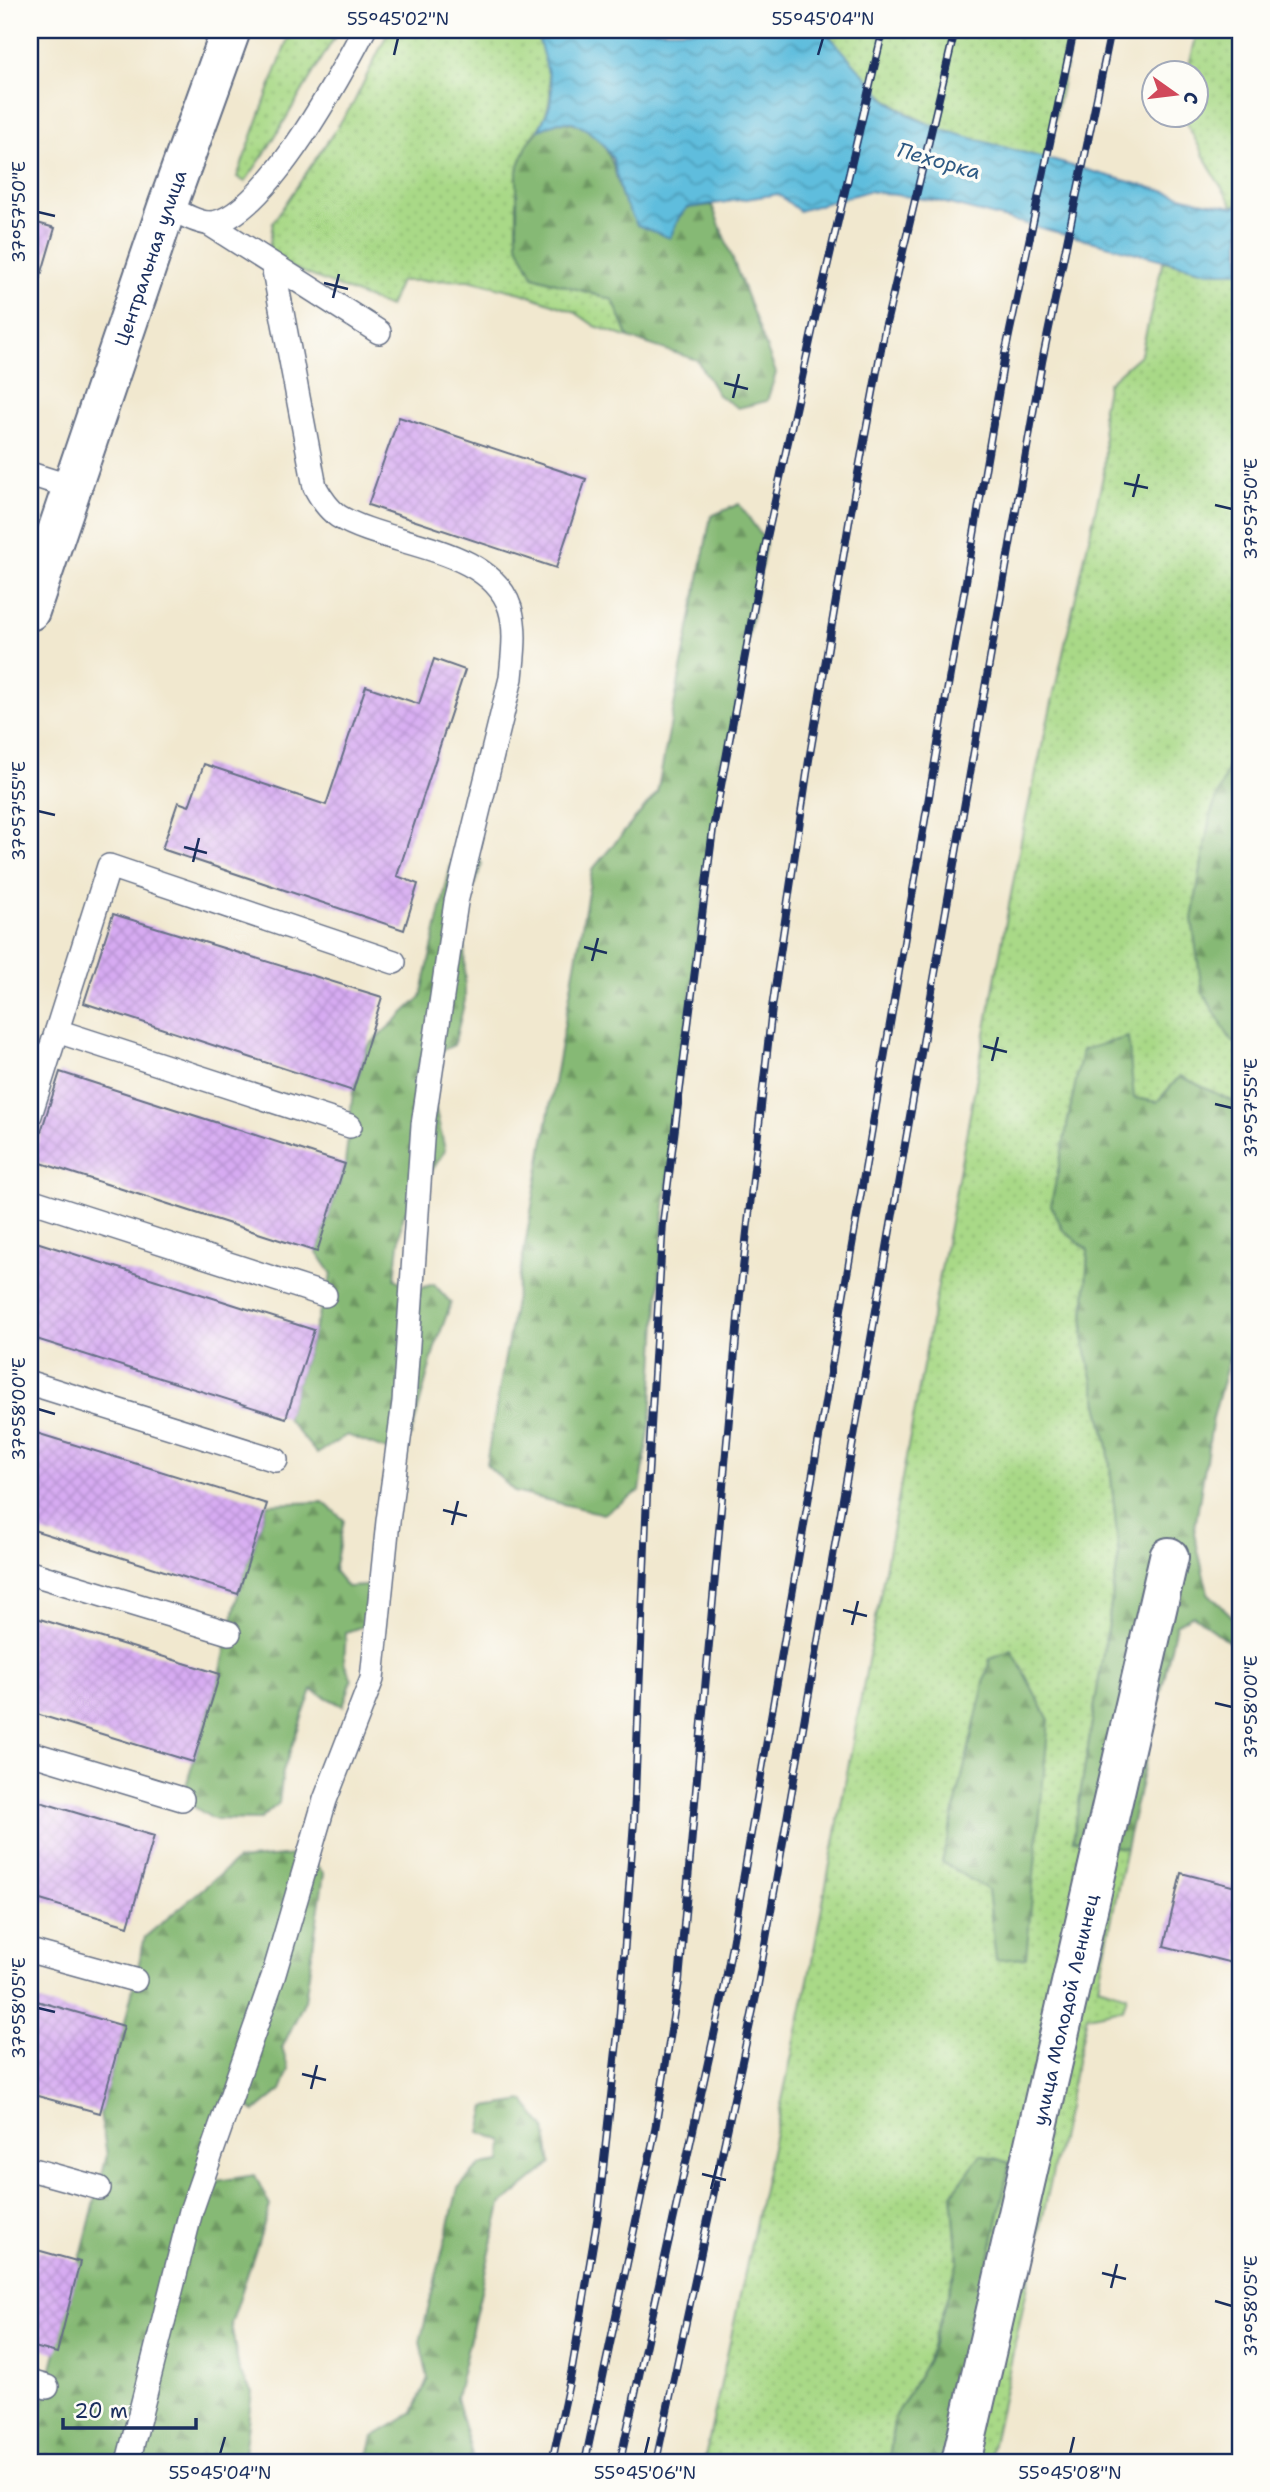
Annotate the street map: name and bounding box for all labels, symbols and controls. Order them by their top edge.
text: 55°45'02"N [347,7,449,31]
text: 55°45'04"N [771,7,875,31]
north arrow [1140,60,1210,130]
text: С [1177,89,1205,107]
water label: Пехорка [894,136,984,186]
text: 37°57'50"E [7,161,31,263]
street label: Центральная улица [109,166,193,350]
text: 37°57'50"E [1239,458,1263,560]
text: 37°57'55"E [7,761,31,861]
text: 37°57'55"E [1239,1058,1263,1158]
text: 37°58'00"E [7,1357,31,1461]
text: 37°58'00"E [1239,1655,1263,1759]
street label: улица Молодой Ленинец [1027,1891,1104,2128]
text: 37°58'05"E [7,1957,31,2059]
text: 37°58'05"E [1239,2255,1263,2357]
scale bar [63,2387,196,2431]
text: 20 m [74,2397,128,2425]
text: 55°45'04"N [168,2461,272,2485]
text: 55°45'06"N [594,2461,696,2485]
text: 55°45'08"N [1018,2461,1122,2485]

